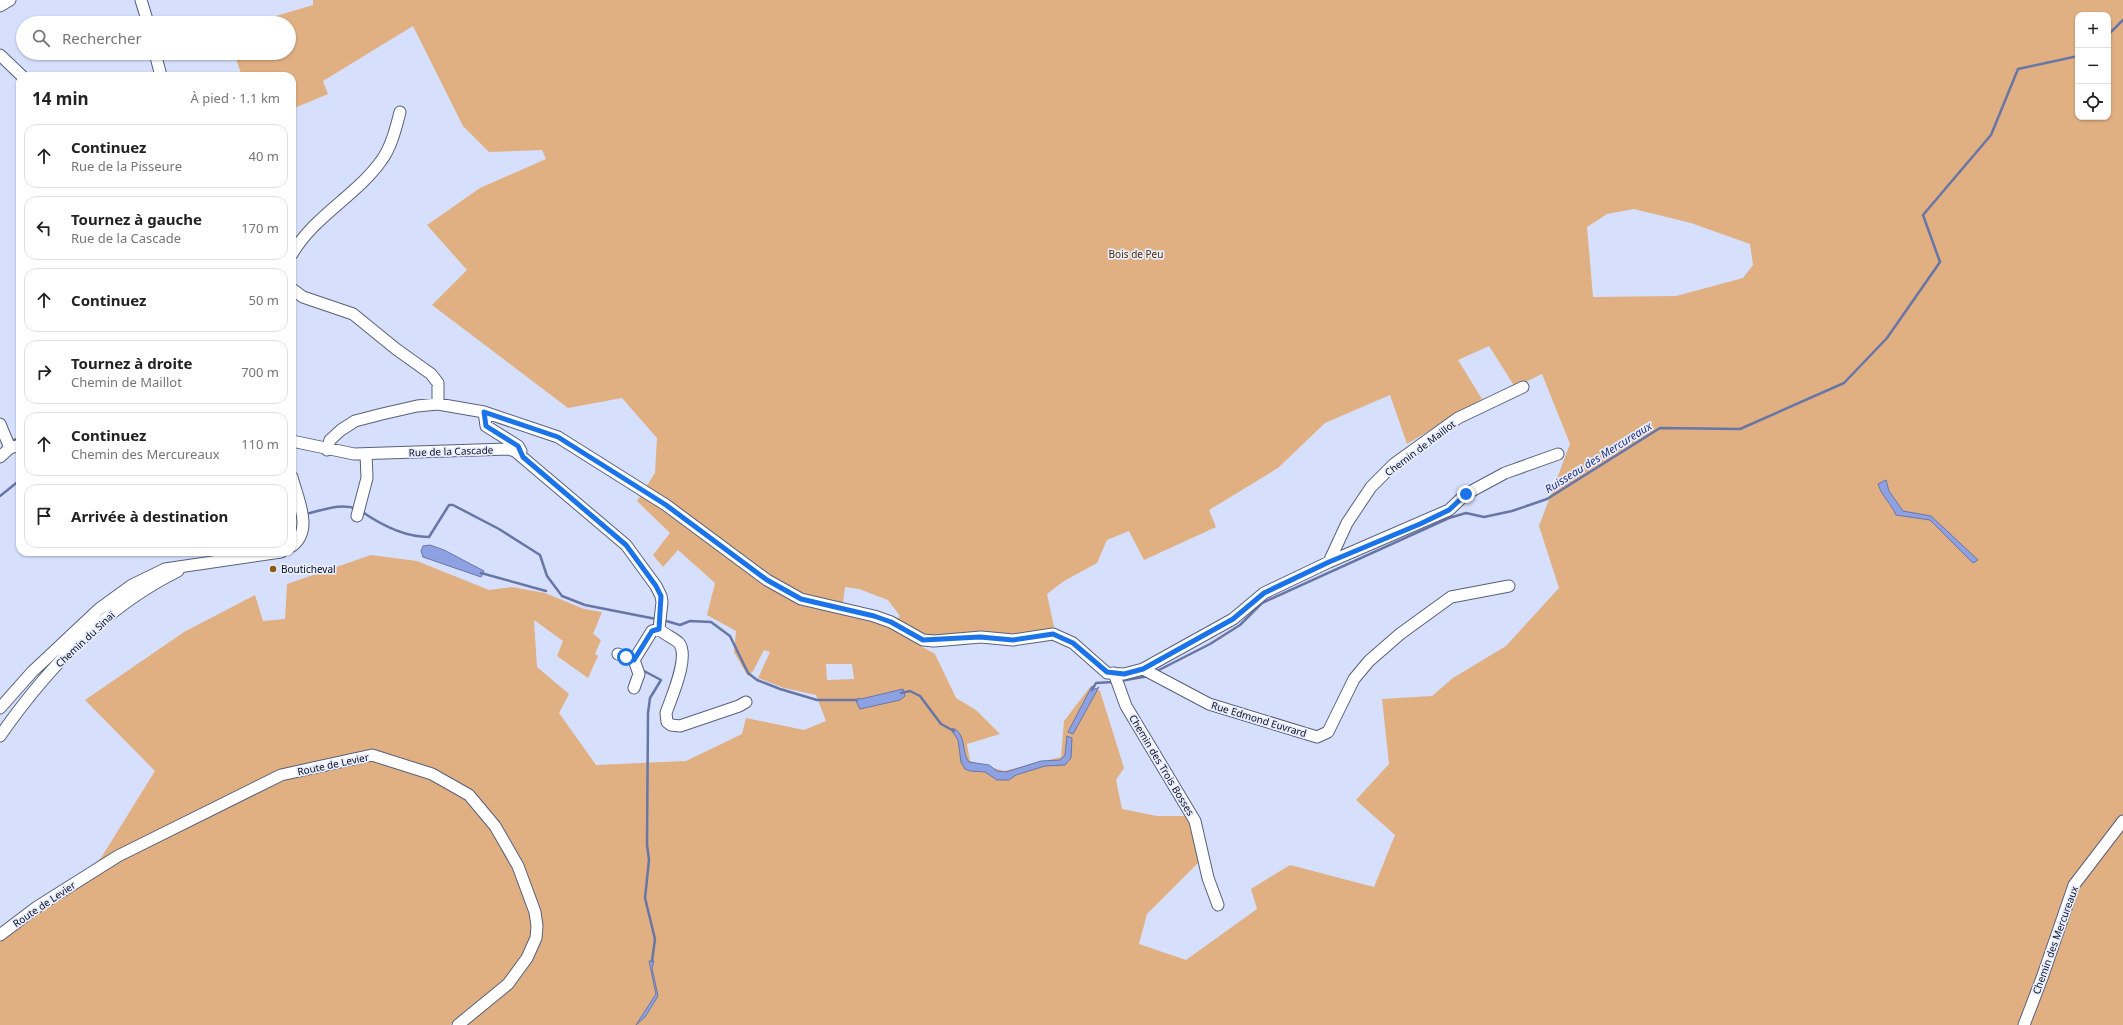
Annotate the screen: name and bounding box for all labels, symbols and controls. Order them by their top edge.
map controls [2075,12,2111,120]
button: + [2075,12,2111,48]
search box [16,16,296,60]
icon: search [30,27,52,49]
text: Rechercher [62,28,142,48]
button: − [2075,48,2111,84]
button: locate [2075,84,2111,120]
text: 14 min [32,87,89,110]
text: À pied · 1.1 km [191,89,280,107]
text: Continuez [71,137,146,157]
icon: ahead [33,145,55,167]
text: 40 m [249,147,279,165]
text: Rue de la Pisseure [71,157,182,175]
text: Tournez à gauche [71,209,202,229]
icon: left [33,217,55,239]
text: 170 m [241,219,279,237]
text: Rue de la Cascade [71,229,181,247]
park label: Bois de Peu [1109,247,1163,261]
icon: ahead [33,289,55,311]
text: Continuez [71,290,146,310]
text: 50 m [249,291,279,309]
text: Tournez à droite [71,353,192,373]
icon: right [33,361,55,383]
text: 700 m [241,363,279,381]
text: Chemin de Maillot [71,373,182,391]
street label: Chemin de Maillot [1382,417,1459,479]
water label: Ruisseau des Mercureaux [1542,418,1655,496]
text: Continuez [71,425,146,445]
icon: ahead [33,433,55,455]
text: 110 m [241,435,279,453]
street label: Rue de la Cascade [408,443,494,459]
text: Chemin des Mercureaux [71,445,220,463]
route end [1457,485,1475,503]
icon: arrive [33,505,55,527]
text: Arrivée à destination [71,506,228,526]
place label: Bouticheval [281,562,336,576]
marker: Bouticheval [268,564,278,574]
street label: Chemin du Sinaï [52,608,118,670]
route start [617,648,635,666]
street label: Rue Edmond Euvrard [1210,698,1308,740]
street label: Chemin des Trois Bosses [1126,712,1198,818]
street label: Route de Levier [296,750,370,778]
street label: Route de Levier [10,878,78,930]
street label: Chemin des Mercureaux [2029,883,2081,996]

